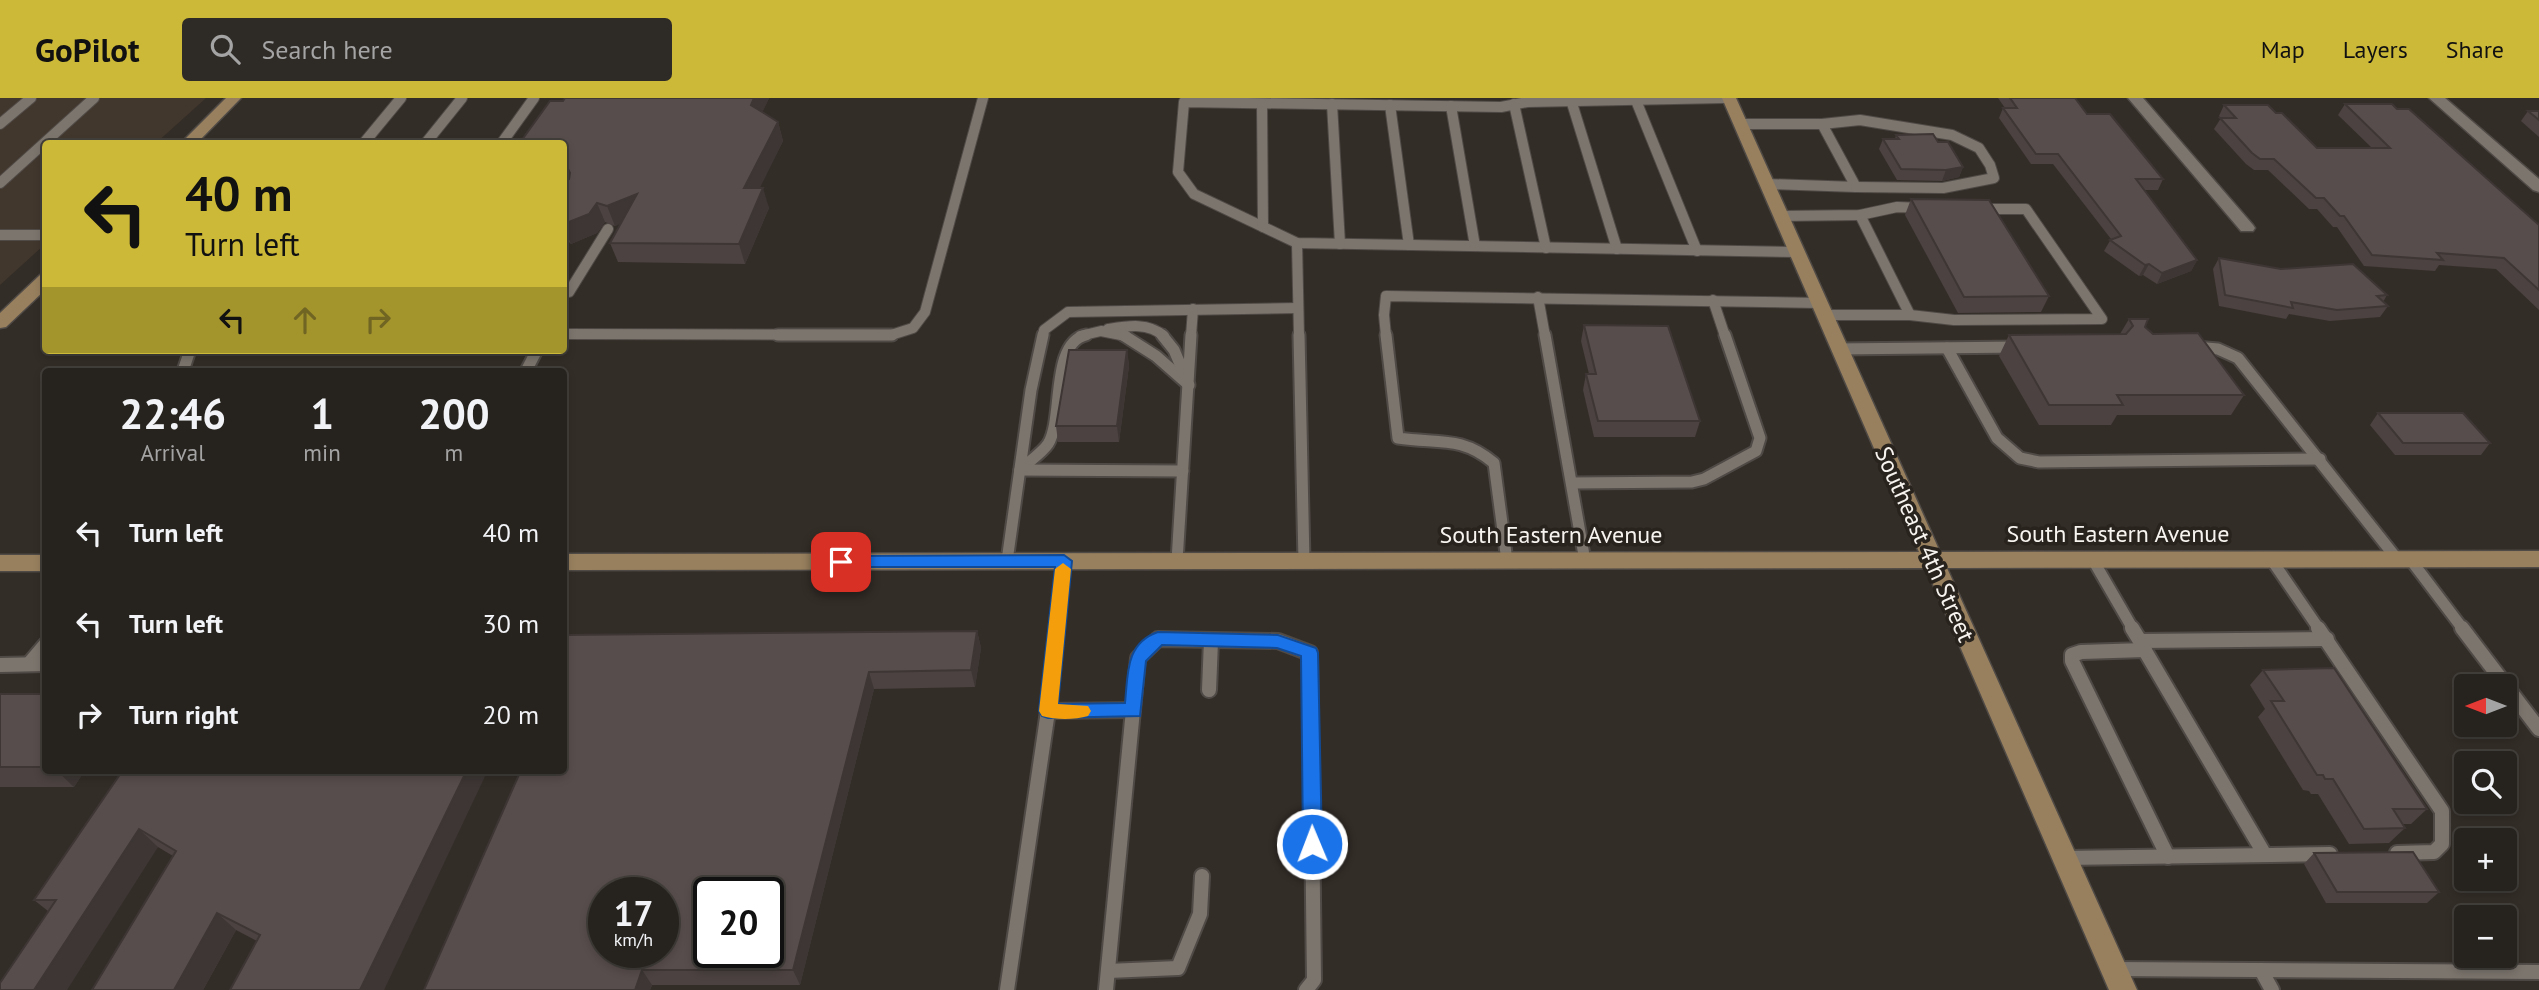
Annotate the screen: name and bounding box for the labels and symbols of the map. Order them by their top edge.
street label: Southeast 4th Street [1868,441,1982,647]
street label: South Eastern Avenue [2006,518,2230,549]
street label: South Eastern Avenue [1439,519,1663,550]
pin [811,532,871,592]
north arrow [2454,674,2516,737]
position arrow [1275,807,1349,881]
speed limit sign: 20 [693,877,784,968]

